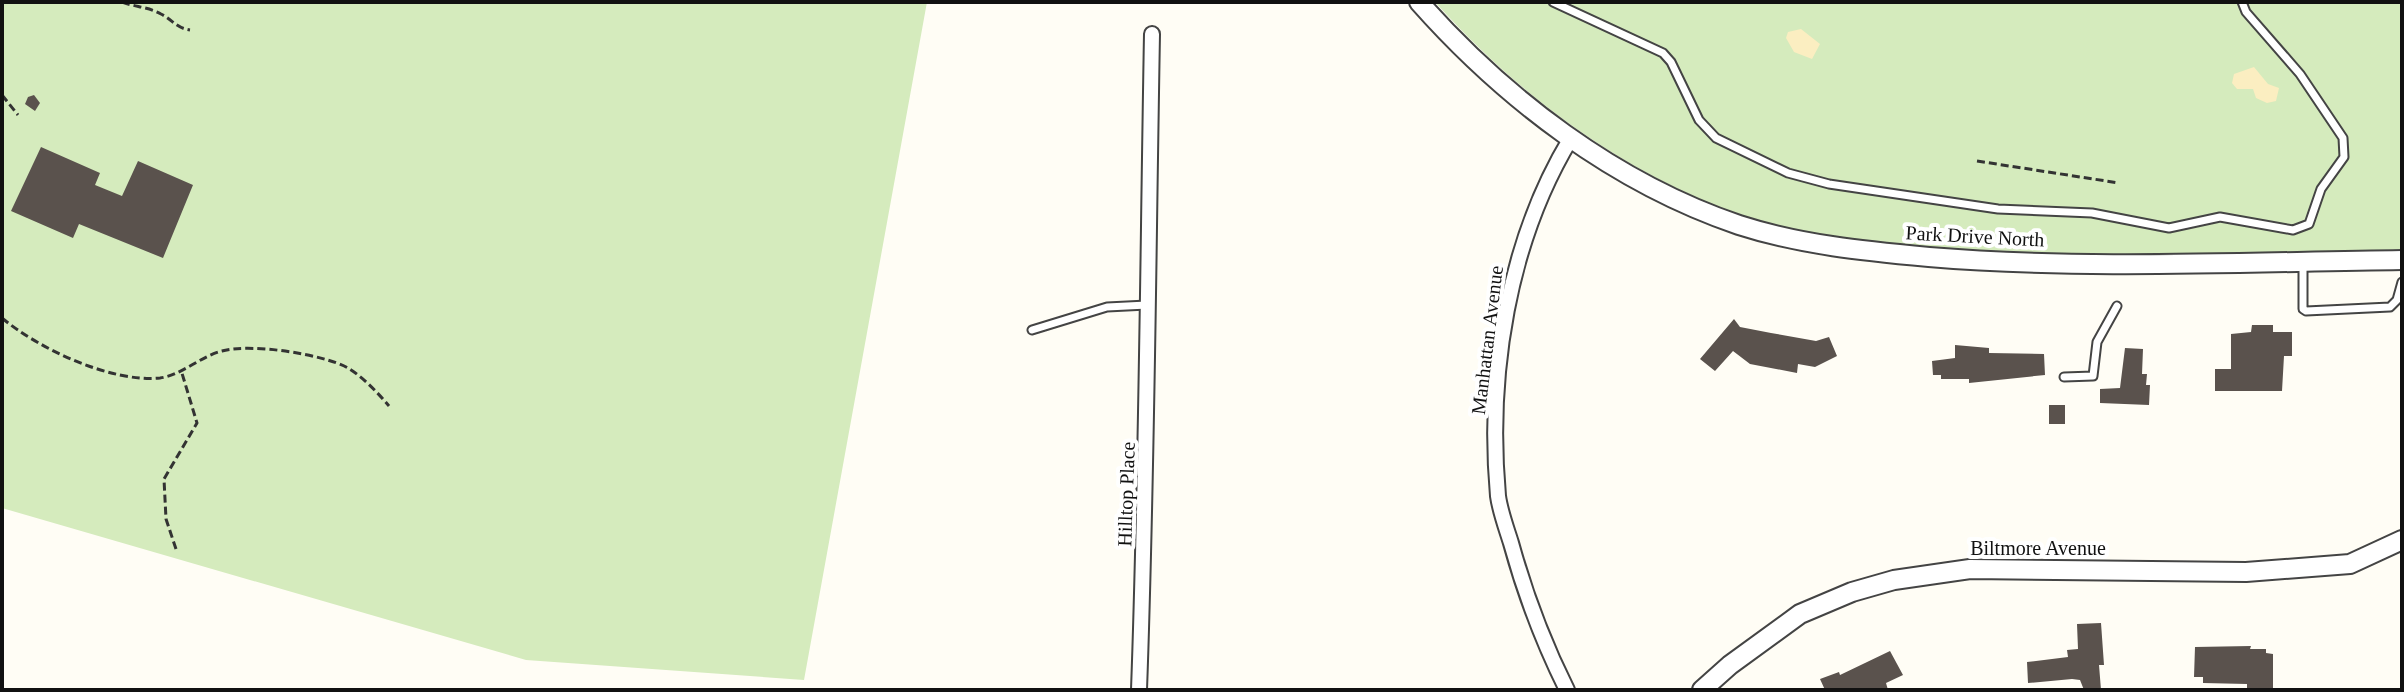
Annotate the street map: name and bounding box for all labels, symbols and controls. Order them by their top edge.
street label: Park Drive North [1905,221,2045,251]
street label: Manhattan Avenue [1467,264,1507,416]
street label: Hilltop Place [1113,441,1140,547]
street label: Biltmore Avenue [1970,537,2106,559]

